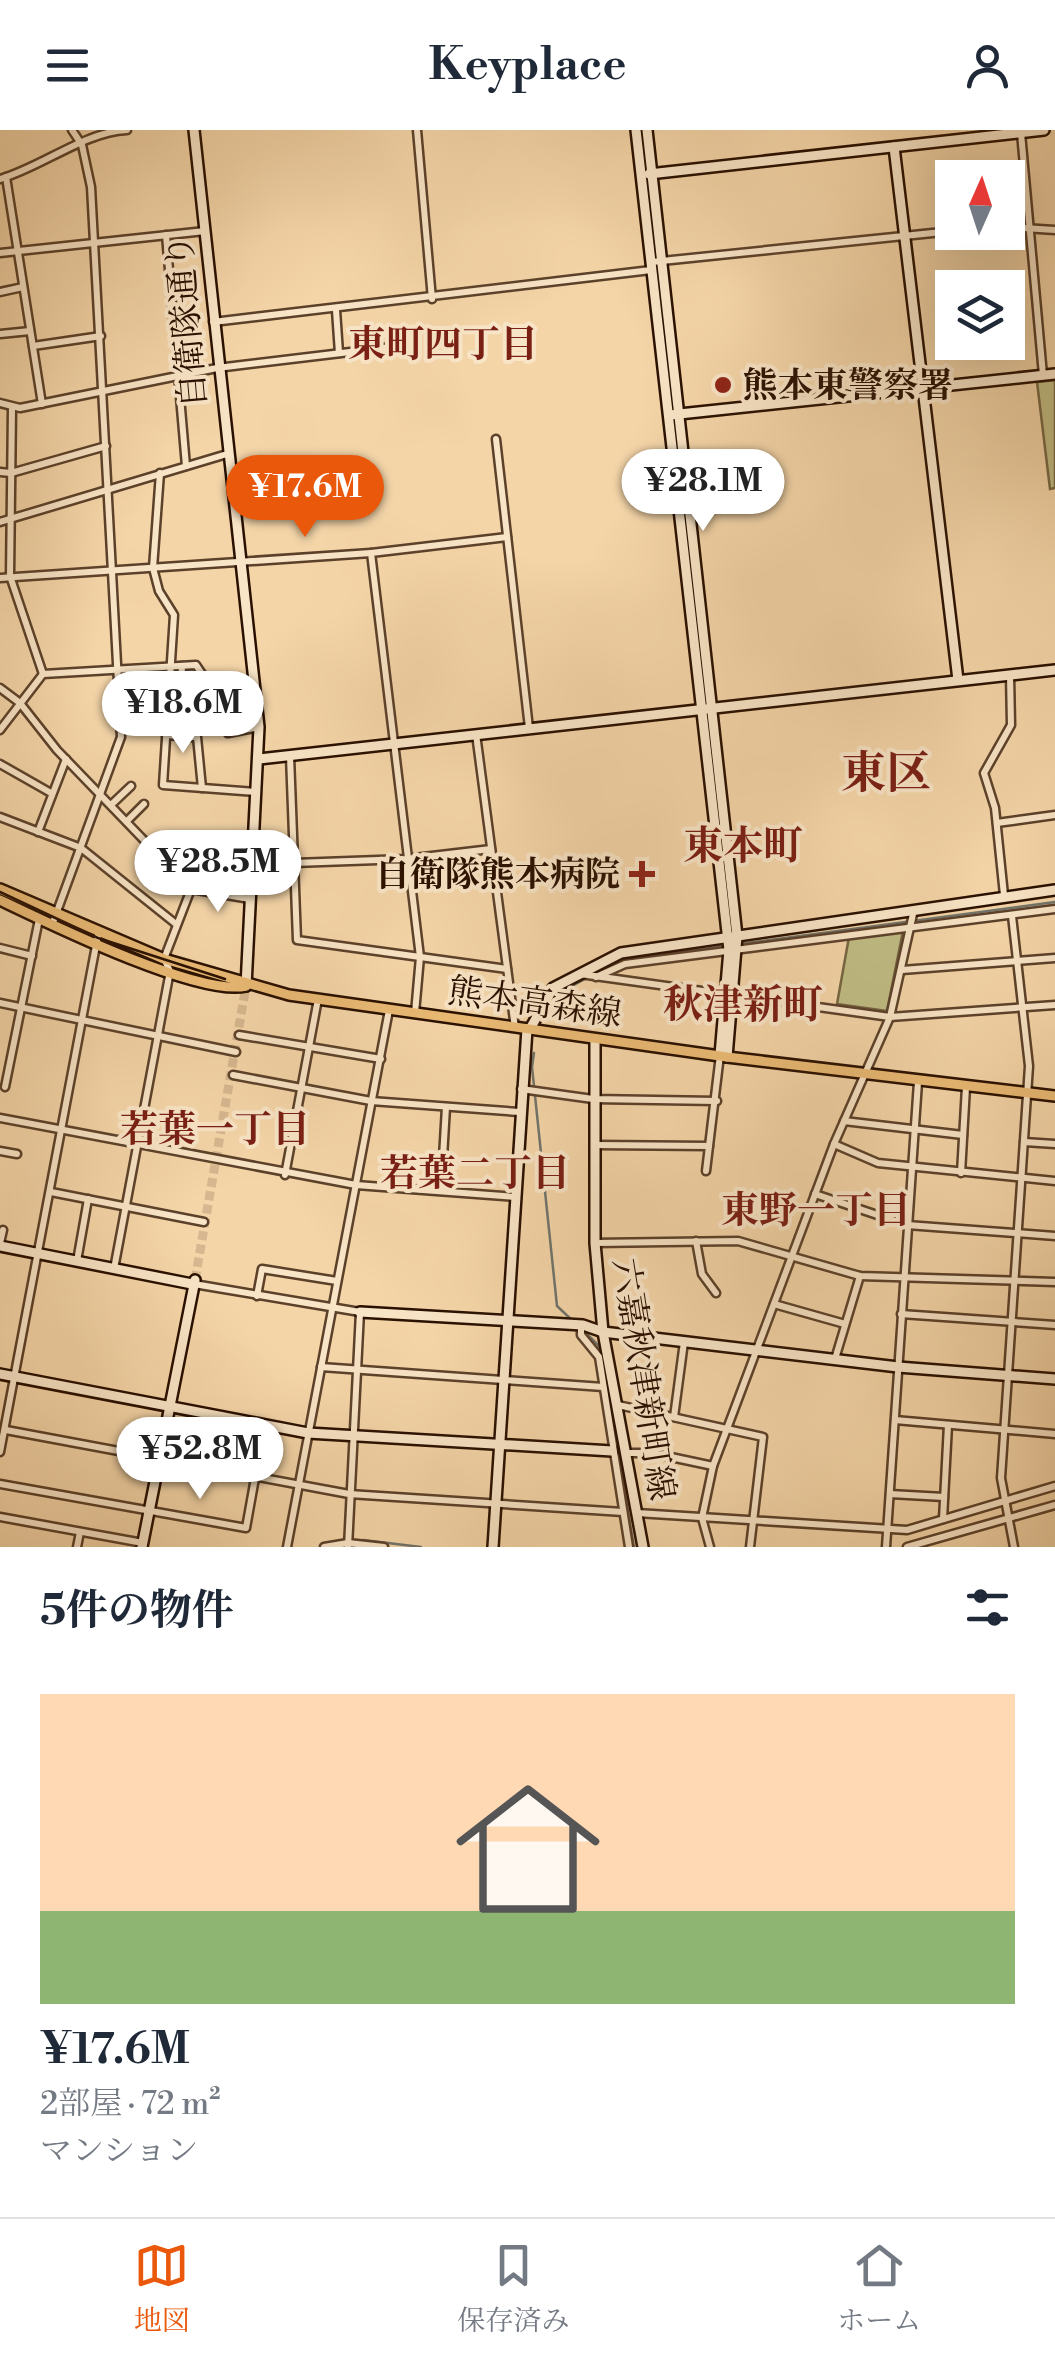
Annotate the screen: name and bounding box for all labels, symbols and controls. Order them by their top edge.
text: Keyplace [429,37,626,94]
icon: menu [40,38,95,93]
icon: person [960,38,1015,93]
north arrow [935,160,1025,250]
map controls [935,160,1025,360]
street label: 自衛隊通り [158,232,217,410]
button: layers [935,270,1025,360]
district label: 東町四丁目 [348,322,538,369]
place label: 熊本東警察署 [743,365,953,408]
marker: 熊本東警察署 [712,374,734,396]
pin: ¥28.1M [622,449,784,534]
pin: ¥17.6M [224,455,386,540]
text: ¥28.1M [644,461,762,501]
text: ¥17.6M [248,467,362,507]
pin: ¥18.6M [102,671,264,756]
text: ¥18.6M [124,683,242,723]
district label: 東区 [841,746,931,803]
district label: 東本町 [683,822,803,872]
pin: ¥28.5M [137,830,299,915]
text: ¥28.5M [156,842,280,882]
place label: 自衛隊熊本病院 [375,854,620,897]
marker: 自衛隊熊本病院 [629,861,655,887]
street label: 熊本高森線 [445,970,624,1037]
district label: 秋津新町 [663,981,823,1031]
district label: 若葉一丁目 [120,1107,310,1154]
district label: 若葉二丁目 [380,1151,570,1198]
district label: 東野一丁目 [721,1188,911,1235]
street label: 六嘉秋津新町線 [602,1255,683,1504]
pin: ¥52.8M [119,1417,281,1502]
text: ¥52.8M [138,1429,262,1469]
icon: filters [960,1580,1015,1635]
text: 5件の物件 [40,1585,234,1638]
icon: home [438,1759,618,1939]
text: ¥17.6M [40,2024,190,2077]
text: 2部屋 · 72 m² [40,2084,221,2124]
text: マンション [40,2131,199,2171]
tab: 地図 [134,2238,190,2339]
tab: 保存済み [457,2238,569,2339]
tab: ホーム [837,2238,921,2339]

